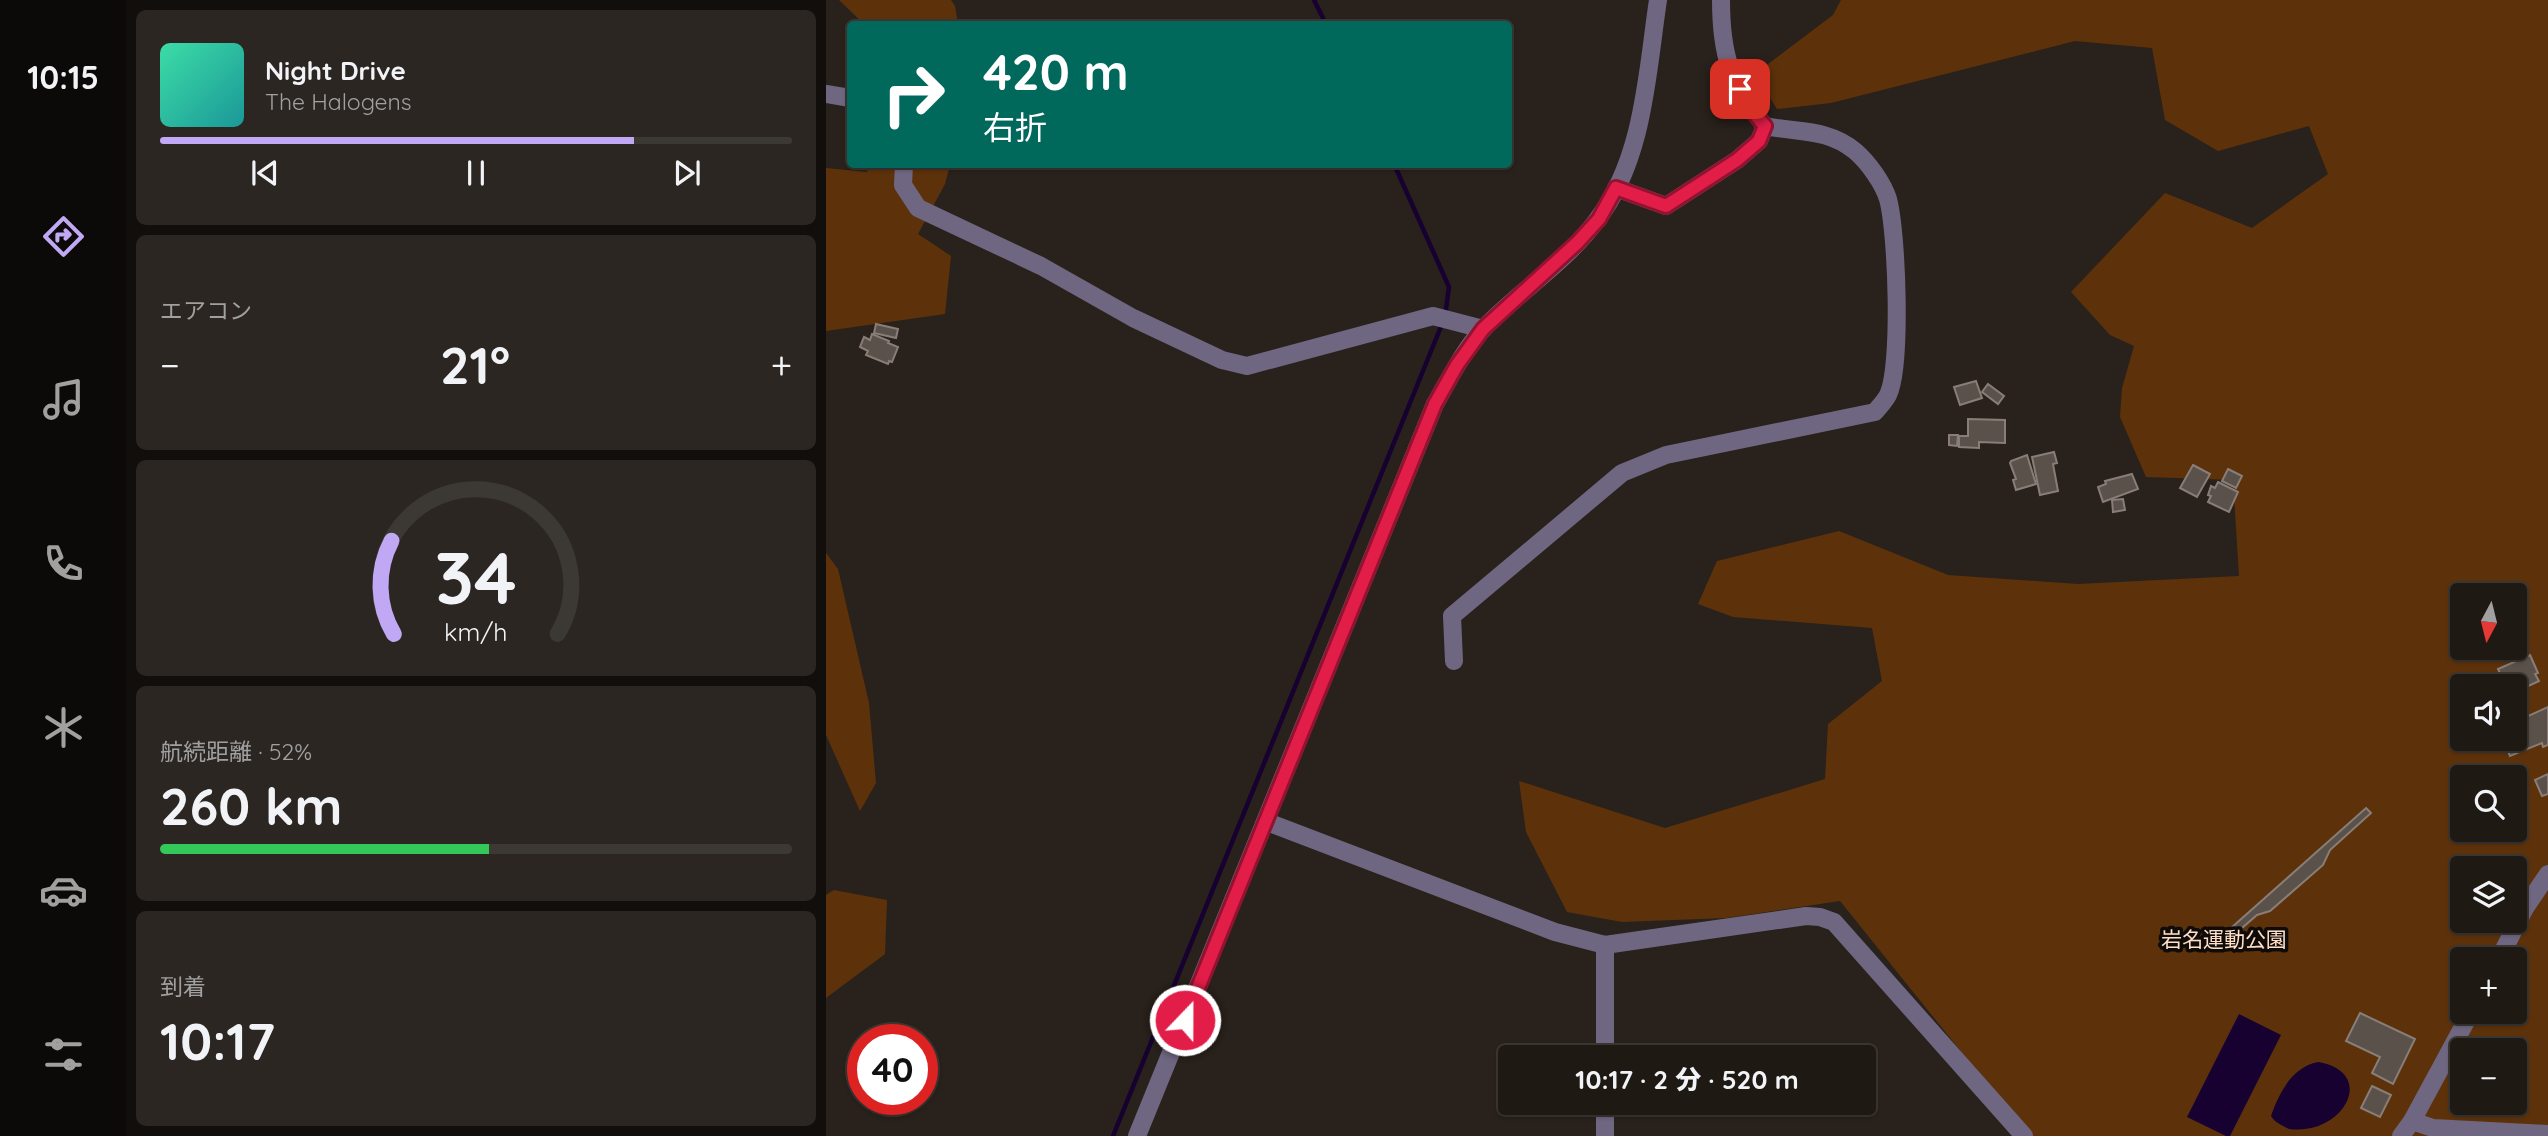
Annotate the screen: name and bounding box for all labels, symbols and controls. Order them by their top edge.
text: 420 m [983,41,1129,102]
icon: right [868,49,959,140]
text: Night Drive [265,54,406,87]
text: 10:15 [27,57,99,97]
pin [1710,59,1770,119]
icon: arrive [1721,70,1759,108]
text: The Halogens [265,87,412,116]
text: 右折 [983,107,1047,147]
icon: previous [246,154,284,192]
icon: pause [457,154,495,192]
icon: next [668,154,706,192]
icon: directions [39,212,88,261]
text: エアコン [160,296,252,325]
text: 21° [440,332,510,397]
text: − [160,341,180,389]
text: + [771,341,792,389]
icon: music [39,375,88,424]
text: 34 [435,531,517,622]
icon: phone [39,539,88,588]
north arrow [2450,583,2527,660]
map controls [2450,583,2527,1115]
text: km/h [444,616,508,647]
button: sound [2450,674,2527,751]
icon: climate [39,703,88,752]
text: 航続距離 · 52% [160,737,312,766]
button: search [2450,765,2527,842]
text: 260 km [160,773,342,838]
button: layers [2450,856,2527,933]
icon: car [39,866,88,915]
park label: 岩名運動公園 [2161,926,2287,952]
button: + [2450,947,2527,1024]
text: 到着 [160,972,206,1001]
position arrow [1148,983,1222,1057]
text: 10:17 [160,1008,275,1073]
speed limit sign: 40 [847,1024,938,1115]
icon: filters [39,1030,88,1079]
button: − [2450,1038,2527,1115]
text: 10:17 · 2 分 · 520 m [1575,1063,1799,1096]

